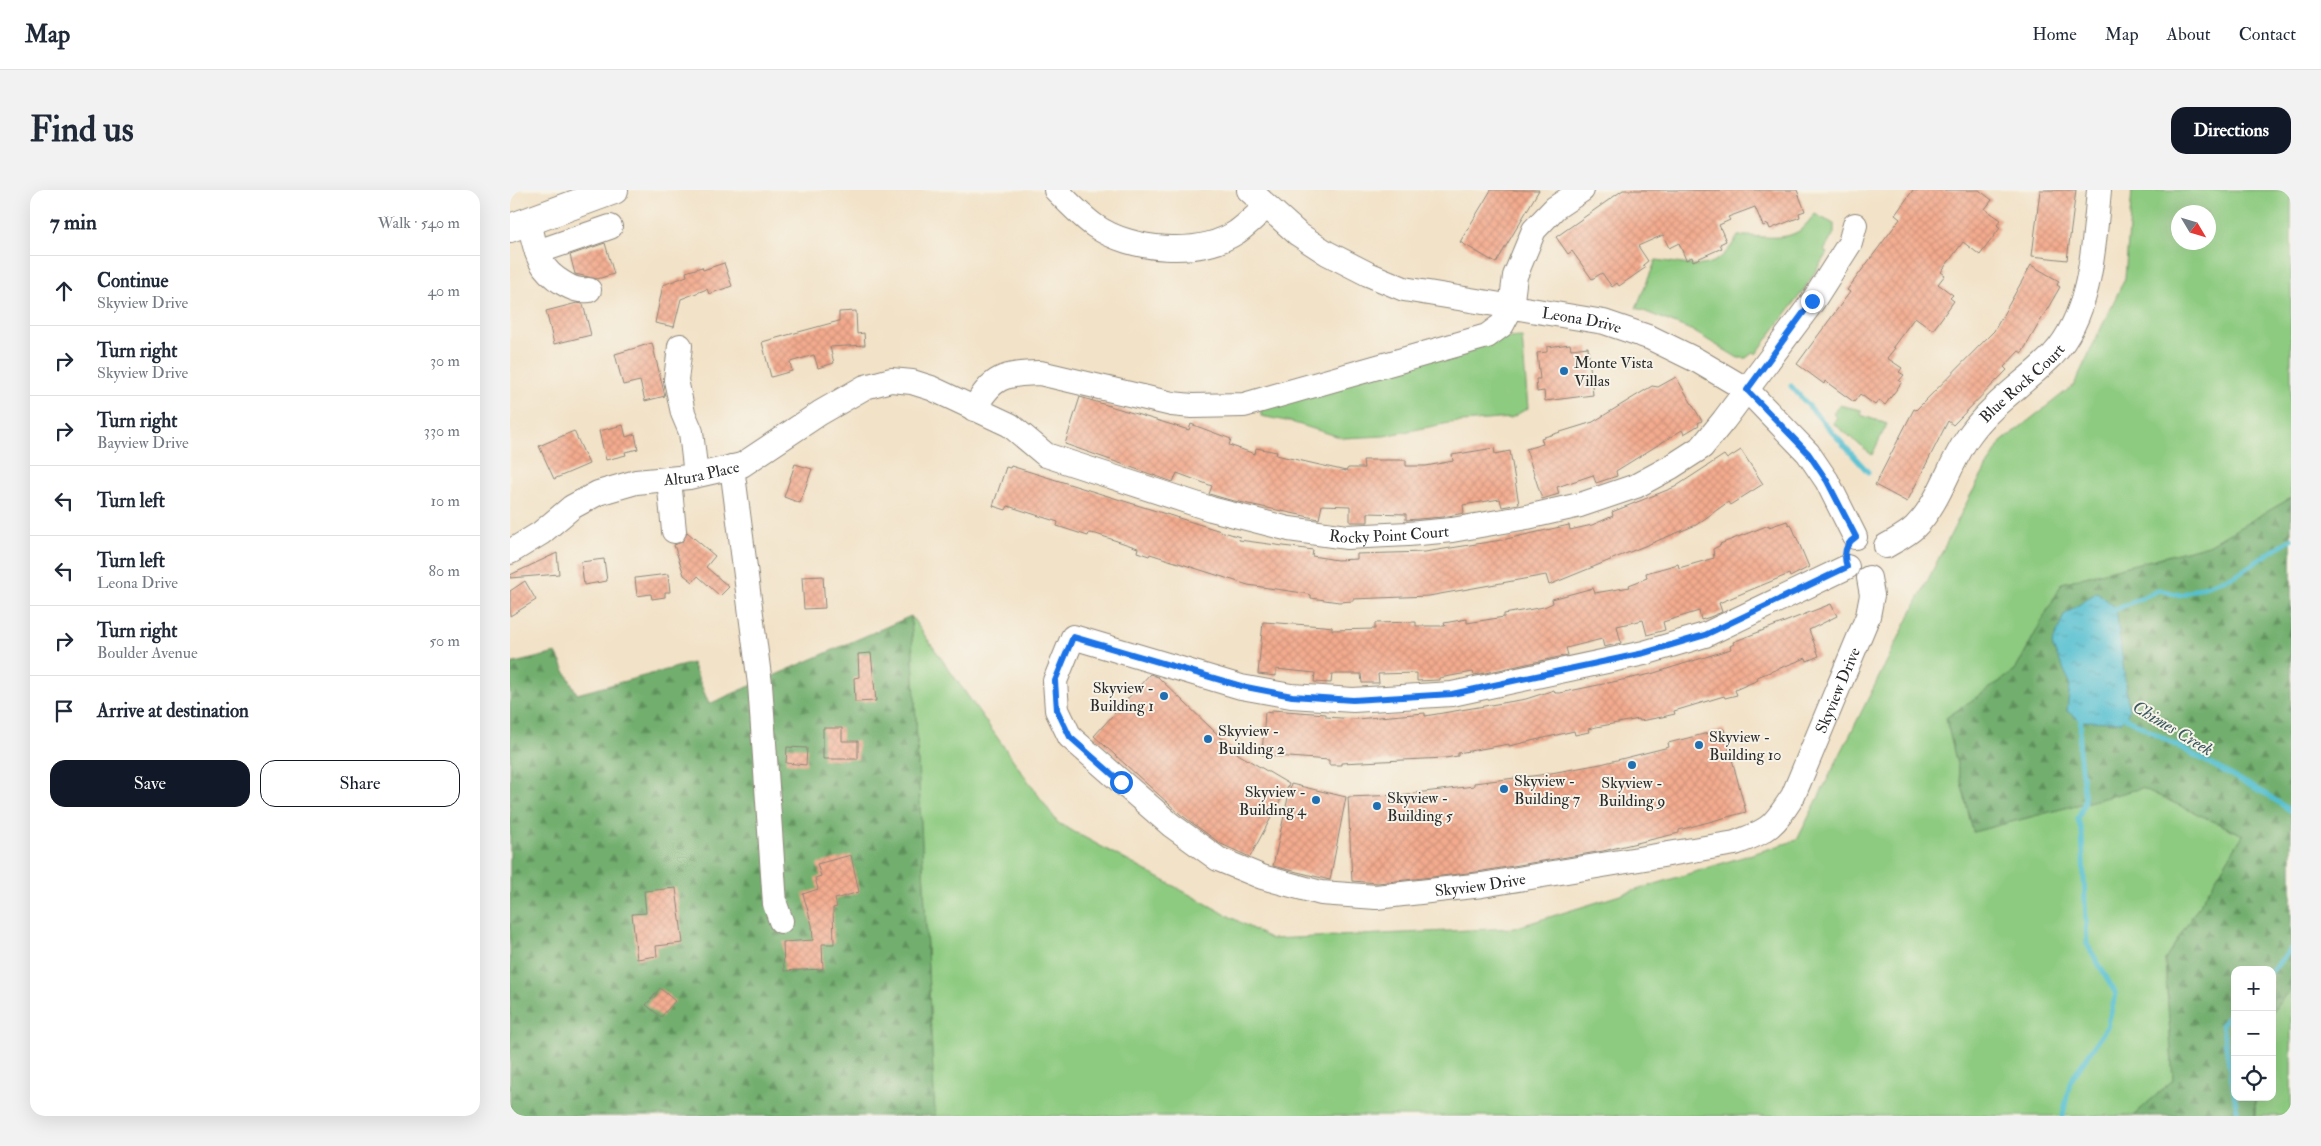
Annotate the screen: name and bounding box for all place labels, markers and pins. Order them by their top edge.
place label: Monte Vista Villas [1574,353,1653,391]
marker: Monte Vista Villas [1558,365,1570,377]
place label: Skyview - Building 1 [1090,678,1154,716]
marker: Skyview - Building 1 [1158,690,1170,702]
place label: Skyview - Building 2 [1218,721,1285,759]
place label: Skyview - Building 10 [1709,727,1782,765]
marker: Skyview - Building 2 [1202,733,1214,745]
marker: Skyview - Building 10 [1693,739,1705,751]
marker: Skyview - Building 9 [1626,759,1638,771]
place label: Skyview - Building 7 [1514,771,1581,809]
place label: Skyview - Building 9 [1599,773,1665,811]
place label: Skyview - Building 4 [1239,782,1307,820]
marker: Skyview - Building 7 [1498,783,1510,795]
place label: Skyview - Building 5 [1387,788,1453,826]
marker: Skyview - Building 4 [1310,794,1322,806]
marker: Skyview - Building 5 [1371,800,1383,812]

